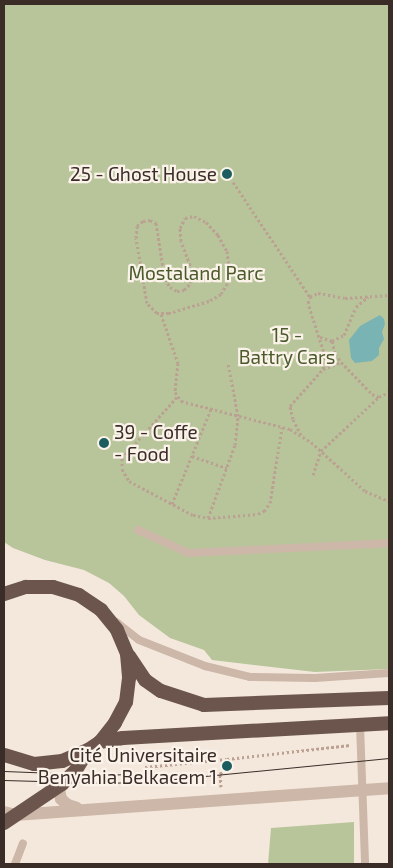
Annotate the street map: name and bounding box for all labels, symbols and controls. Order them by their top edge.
place label: 25 - Ghost House [70,163,217,185]
marker: 25 - Ghost House [221,168,233,180]
park label: Mostaland Parc [128,262,264,284]
park label: 15 - Battry Cars [238,324,336,368]
place label: 39 - Coffe - Food [114,421,198,465]
marker: 39 - Coffe - Food [98,437,110,449]
place label: Cité Universitaire Benyahia Belkacem 1 [38,744,217,788]
marker: Cité Universitaire Benyahia Belkacem 1 [221,760,233,772]

